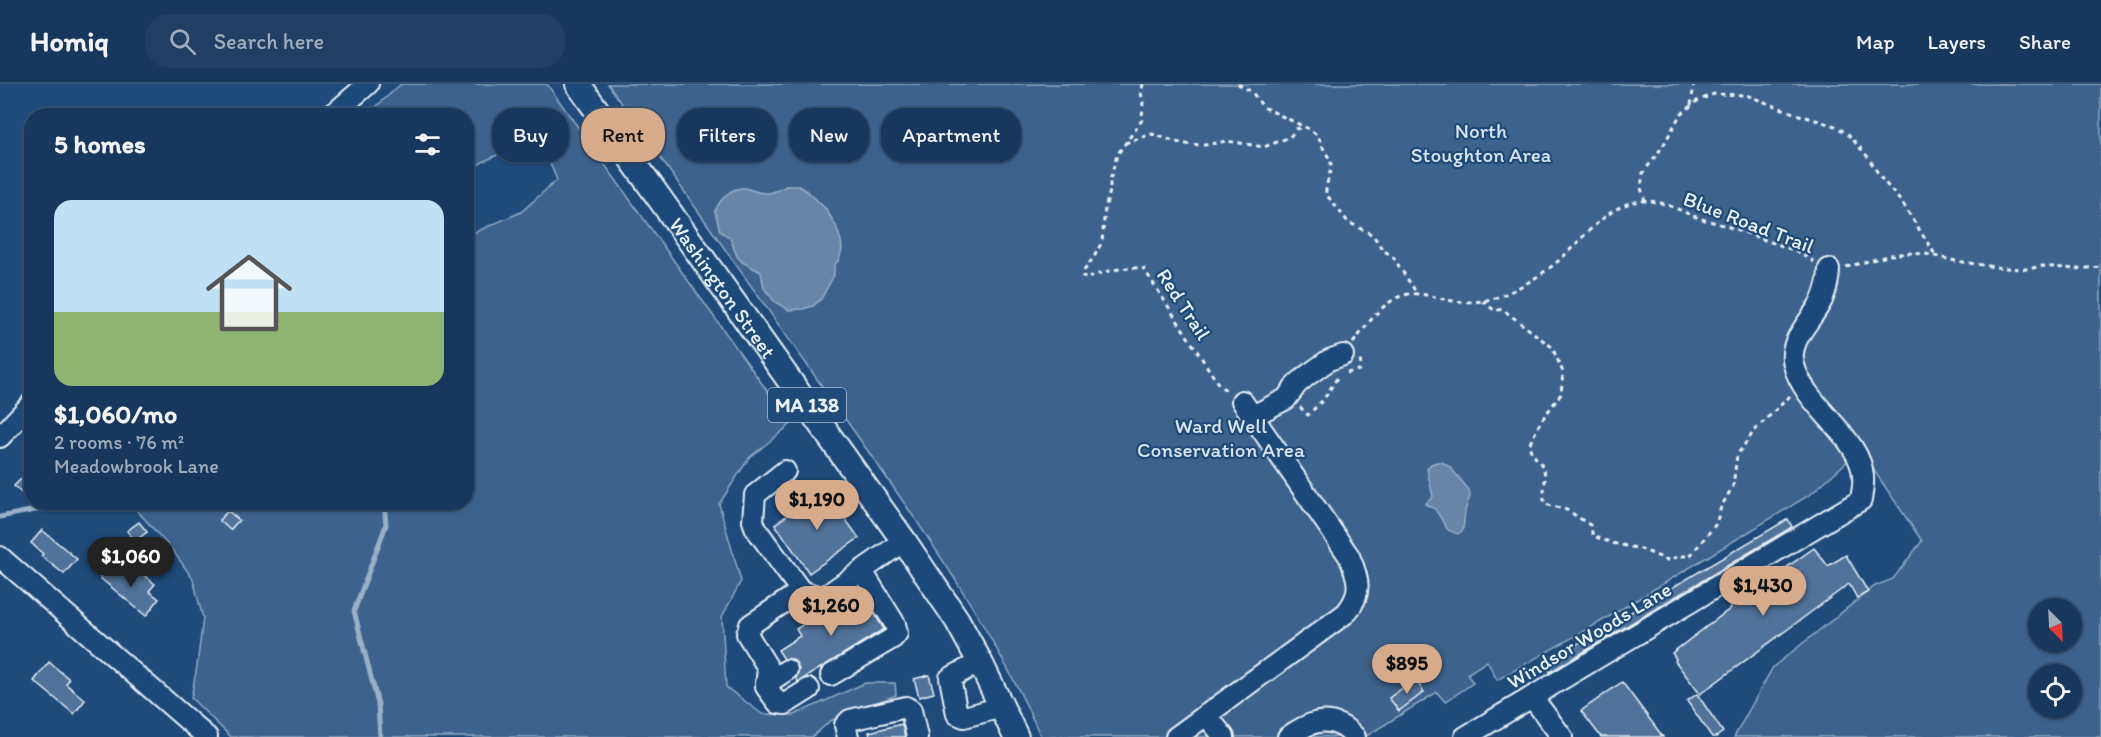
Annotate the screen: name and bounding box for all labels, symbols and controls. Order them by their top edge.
search box [145,14,565,68]
text: Homiq [30,24,109,58]
icon: search [166,25,199,58]
text: Search here [214,28,324,55]
text: Map [1856,29,1895,54]
text: Layers [1928,29,1986,54]
text: Share [2019,29,2071,54]
chip: Buy [492,108,569,162]
chip: Rent [581,108,665,162]
chip: Filters [677,108,777,162]
chip: New [789,108,869,162]
chip: Apartment [881,108,1021,162]
park label: North Stoughton Area [1411,118,1551,167]
text: 5 homes [54,128,146,160]
icon: filters [411,128,444,161]
street label: Blue Road Trail [1680,186,1818,258]
street label: Washington Street [664,212,782,363]
icon: home [195,239,303,347]
street label: Red Trail [1152,264,1216,344]
road number: MA 138 [768,388,846,422]
text: $1,060/mo [54,398,177,430]
park label: Ward Well Conservation Area [1137,413,1305,462]
text: 2 rooms · 76 m² [54,430,184,454]
text: Meadowbrook Lane [54,454,219,478]
pin: $1,190 [768,480,866,531]
text: $1,190 [789,487,845,511]
pin: $1,060 [82,537,180,588]
text: $1,060 [101,544,161,568]
pin: $1,430 [1714,566,1812,617]
text: $1,430 [1733,573,1793,597]
street label: Windsor Woods Lane [1502,576,1676,694]
pin: $1,260 [782,586,880,637]
text: $1,260 [802,593,860,617]
north arrow [2028,598,2082,652]
map controls [2028,598,2082,718]
pin: $895 [1371,644,1443,695]
text: $895 [1386,651,1428,675]
button: locate [2028,664,2082,718]

